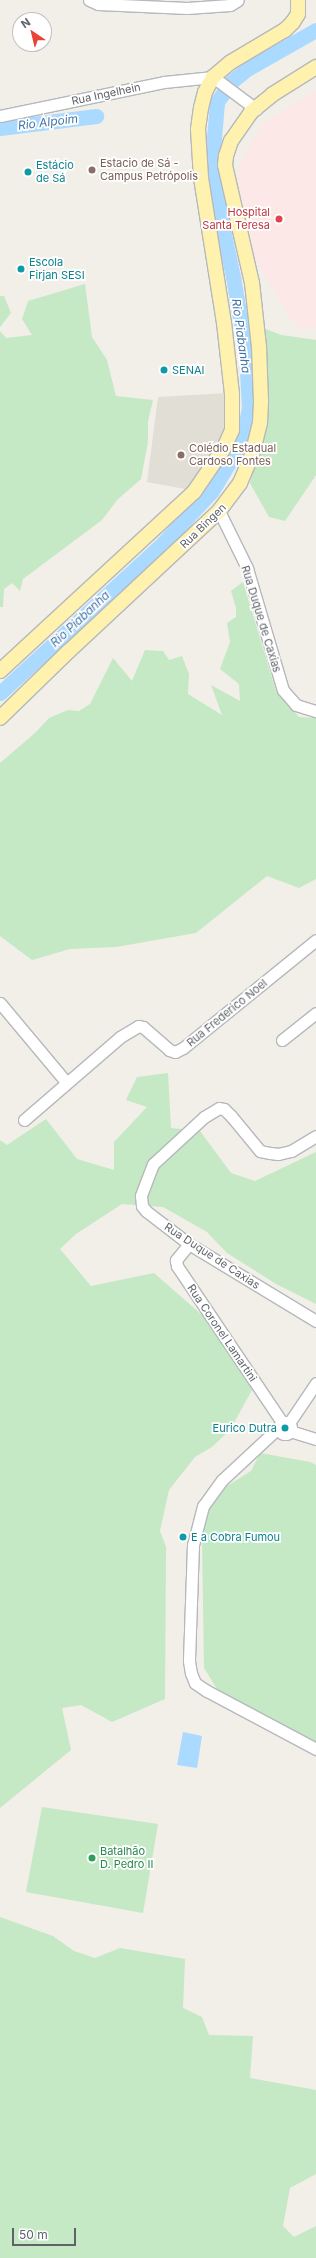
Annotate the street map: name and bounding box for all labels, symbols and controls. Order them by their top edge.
north arrow [12,12,52,52]
text: N [18,15,33,31]
street label: Rua Ingelhein [70,80,142,108]
water label: Rio Alpoim [17,111,79,133]
place label: Estacio de Sá - Campus Petrópolis [100,157,198,183]
place label: Estácio de Sá [36,159,74,185]
marker: Estacio de Sá - Campus Petrópolis [87,165,97,175]
marker: Estácio de Sá [23,167,33,177]
place label: Hospital Santa Teresa [202,206,270,232]
marker: Hospital Santa Teresa [273,213,285,225]
place label: Escola Firjan SESI [29,256,85,282]
marker: Escola Firjan SESI [16,264,26,274]
water label: Rio Piabanha [229,298,253,374]
place label: SENAI [172,363,205,377]
marker: SENAI [159,365,169,375]
place label: Colédio Estadual Cardoso Fontes [189,442,276,468]
marker: Colédio Estadual Cardoso Fontes [176,450,186,460]
street label: Rua Bingen [177,501,229,551]
street label: Rua Duque de Caxias [238,564,284,674]
water label: Rio Piabanha [48,588,112,650]
street label: Rua Frederico Noel [184,977,270,1049]
street label: Rua Duque de Caxias [162,1220,262,1292]
street label: Rua Coronel Lamartini [184,1282,260,1384]
place label: Eurico Dutra [213,1421,277,1435]
marker: Eurico Dutra [280,1423,290,1433]
place label: E a Cobra Fumou [191,1530,280,1544]
marker: E a Cobra Fumou [178,1532,188,1542]
place label: Batalhão D. Pedro II [100,1845,153,1871]
marker: Batalhão D. Pedro II [87,1853,97,1863]
scale bar [14,2220,78,2246]
text: 50 m [19,2227,48,2242]

